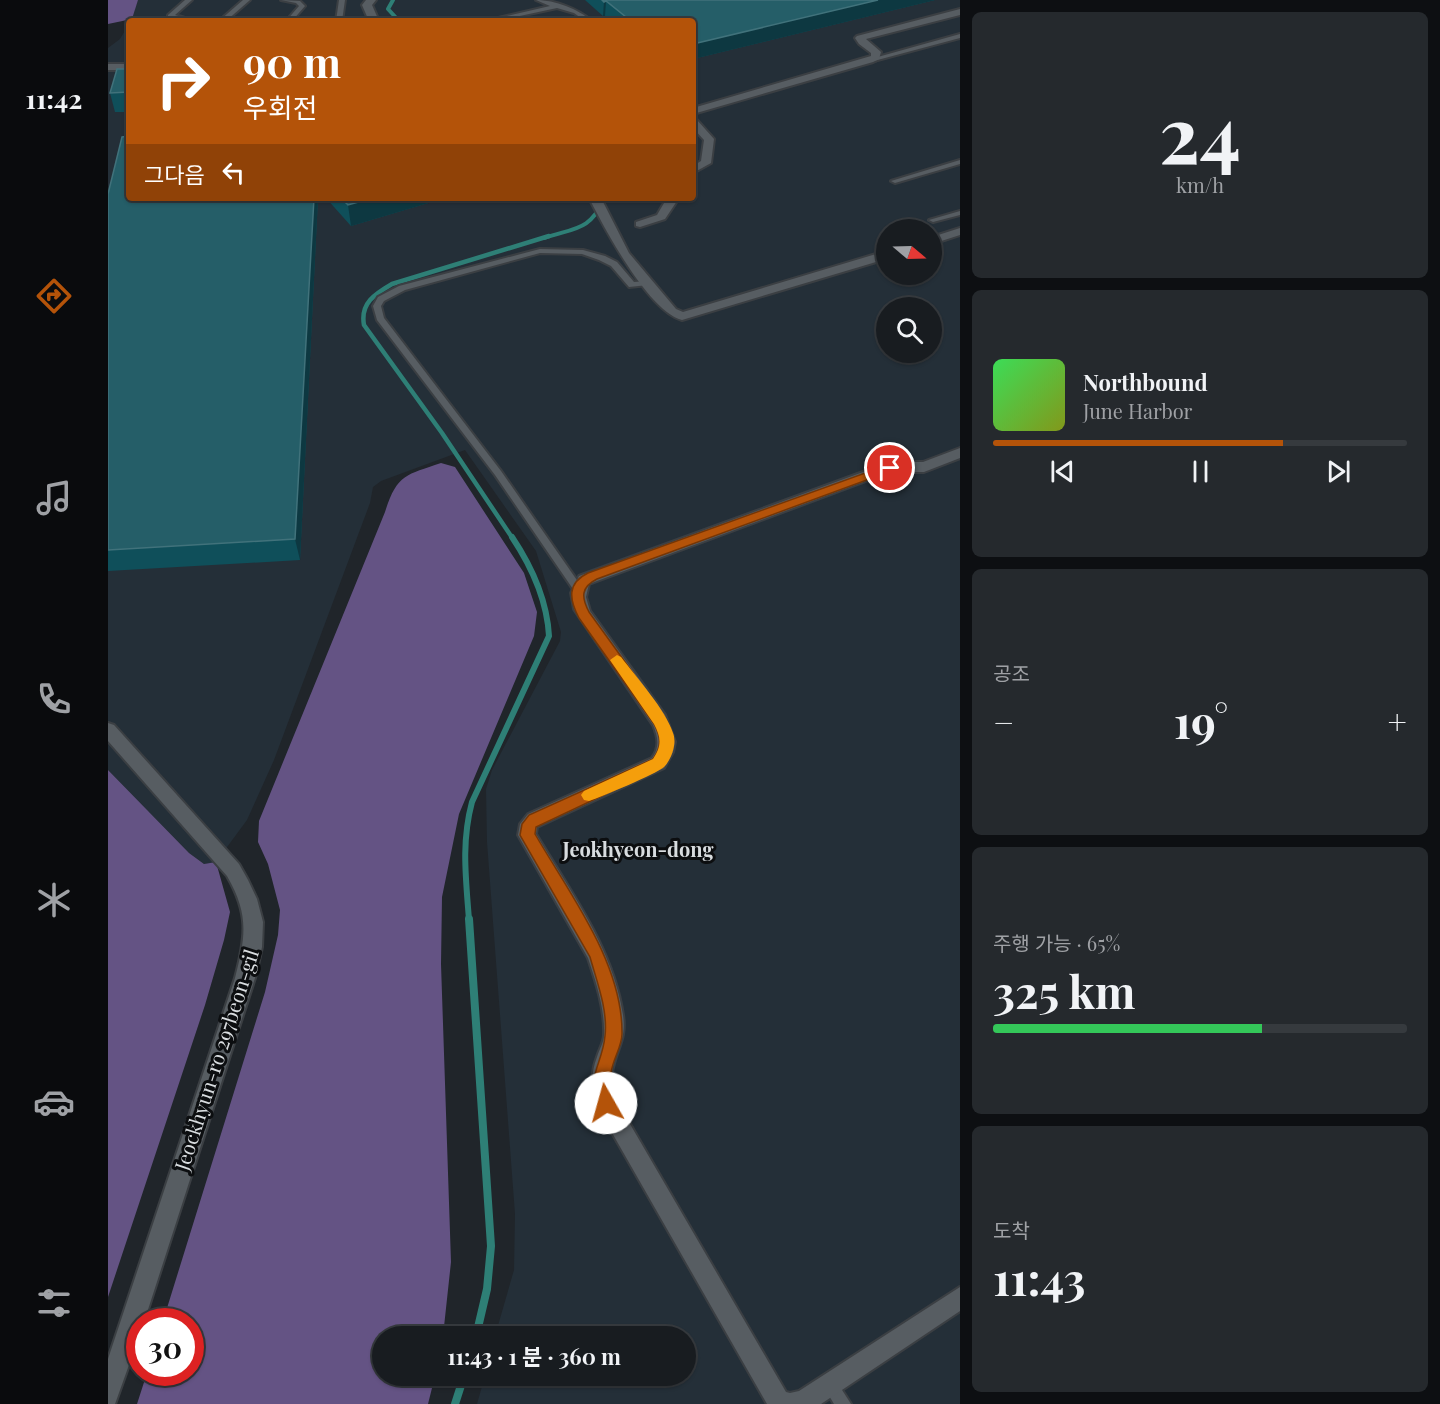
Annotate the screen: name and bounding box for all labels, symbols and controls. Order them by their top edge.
text: 90 m [243,33,341,89]
icon: right [144,42,222,120]
text: 11:42 [26,80,82,116]
text: 24 [1159,80,1241,184]
text: 우회전 [243,89,318,125]
icon: left [217,156,250,189]
text: 그다음 [144,159,205,189]
text: km/h [1176,171,1224,198]
north arrow [876,219,942,285]
map controls [876,219,942,363]
icon: directions [33,275,75,317]
button: search [876,297,942,363]
text: Northbound [1083,367,1208,397]
text: June Harbor [1083,397,1193,424]
pin [864,442,915,493]
icon: arrive [873,451,906,484]
icon: previous [1046,455,1079,488]
icon: pause [1184,455,1217,488]
icon: next [1322,455,1355,488]
icon: music [33,477,75,519]
text: 공조 [993,659,1030,686]
icon: phone [33,678,75,720]
text: 19° [1174,690,1228,750]
text: − [993,699,1014,743]
text: + [1388,699,1407,743]
district label: Jeokhyeon-dong [562,835,713,862]
icon: climate [33,879,75,921]
text: 주행 가능 · 65% [993,929,1120,956]
street label: Jeockhyun-ro 297beon-gil [167,945,264,1174]
text: 325 km [993,960,1135,1020]
position arrow [574,1071,638,1135]
icon: car [33,1081,75,1123]
text: 도착 [993,1216,1030,1243]
text: 11:43 [993,1247,1085,1307]
icon: filters [33,1282,75,1324]
speed limit sign: 30 [126,1308,204,1386]
text: 11:43 · 1 분 · 360 m [447,1341,621,1371]

